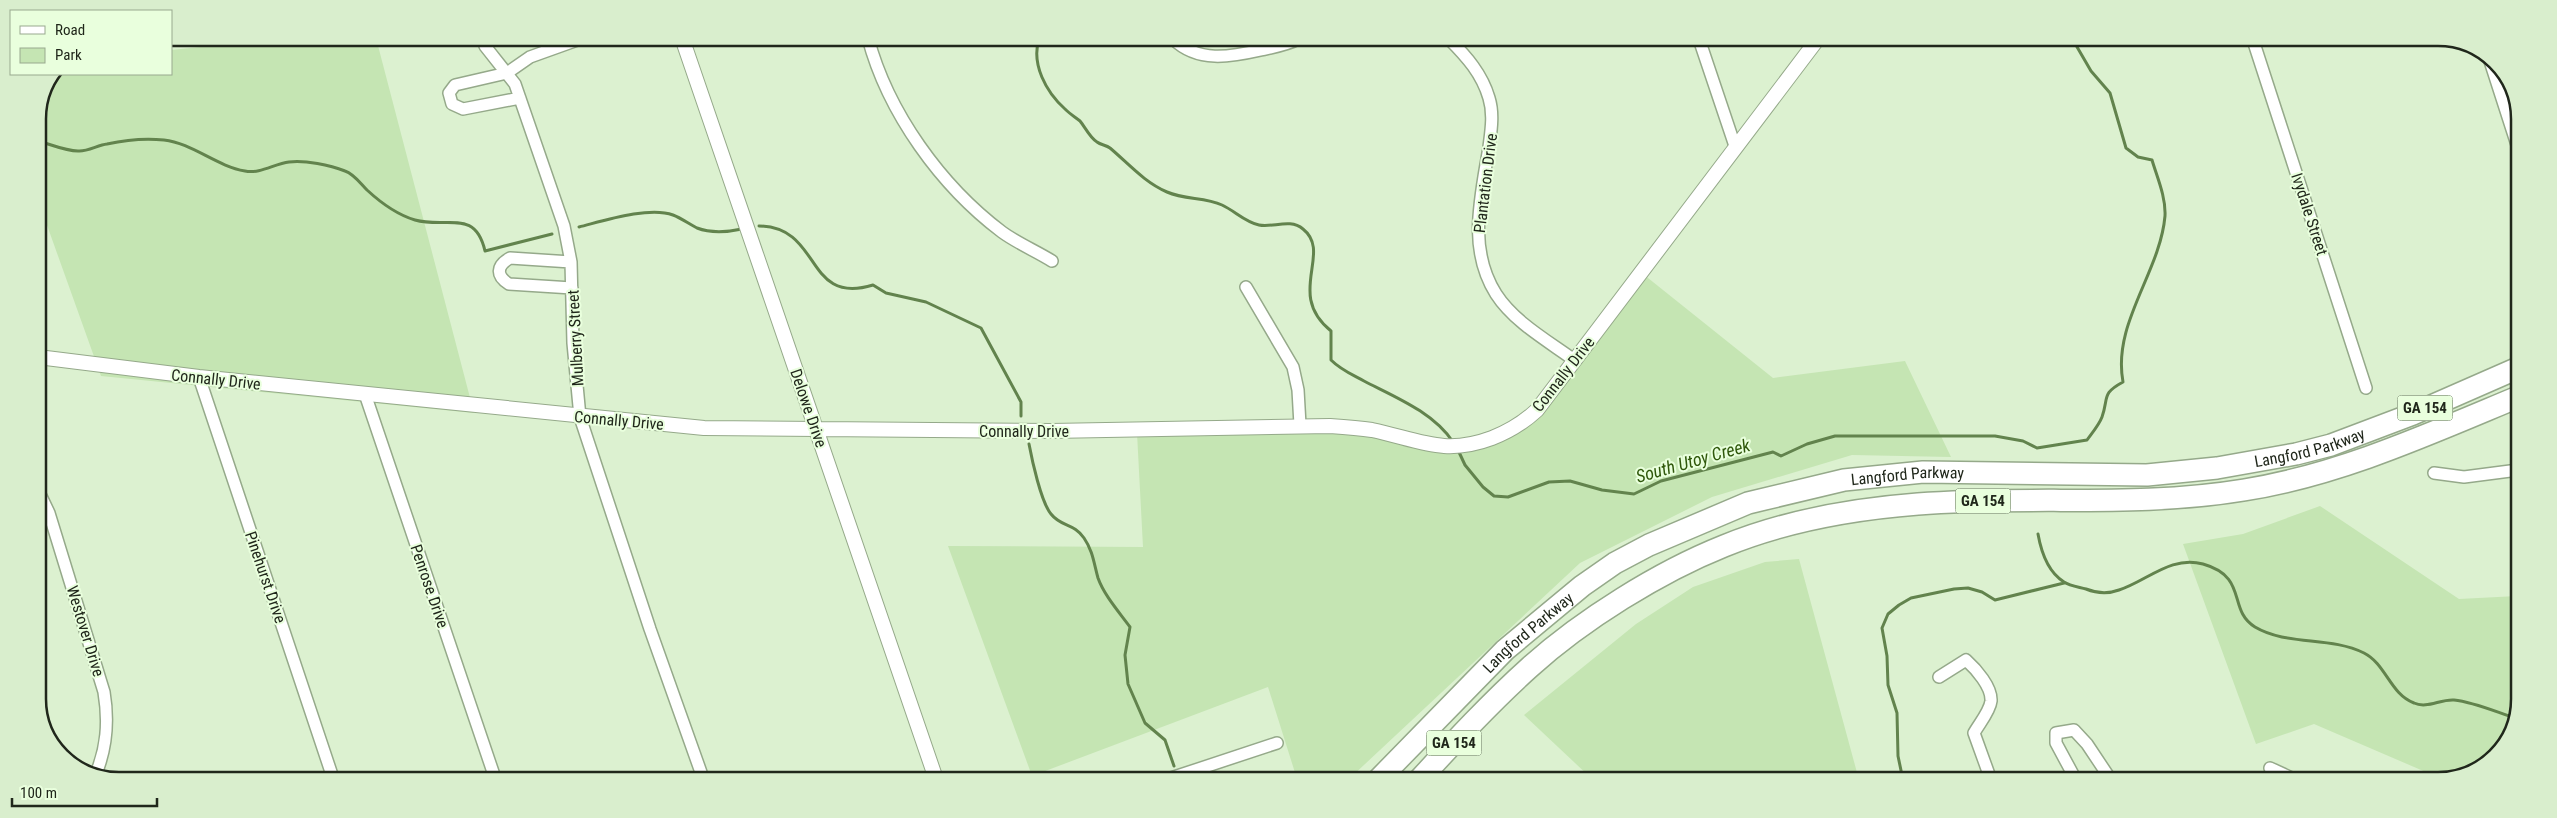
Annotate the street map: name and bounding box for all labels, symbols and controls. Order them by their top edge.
legend [10,10,172,75]
text: Road [55,21,85,39]
text: Park [55,46,82,64]
street label: Plantation Drive [1470,132,1501,234]
street label: Ivydale Street [2287,171,2332,258]
street label: Mulberry Street [563,289,588,387]
street label: Connally Drive [1528,333,1599,416]
street label: Connally Drive [170,365,262,394]
street label: Delowe Drive [786,366,831,450]
road number: GA 154 [2398,396,2452,420]
street label: Connally Drive [573,407,665,434]
street label: Connally Drive [979,422,1069,441]
street label: Langford Parkway [2253,424,2368,471]
water label: South Utoy Creek [1633,434,1754,487]
street label: Langford Parkway [1850,463,1964,489]
road number: GA 154 [1956,488,2010,514]
street label: Pinehurst Drive [241,529,290,626]
street label: Penrose Drive [406,542,453,630]
street label: Westover Drive [63,583,108,679]
street label: Langford Parkway [1479,588,1577,677]
road number: GA 154 [1426,730,1482,756]
scale bar [12,776,158,808]
text: 100 m [20,784,57,802]

